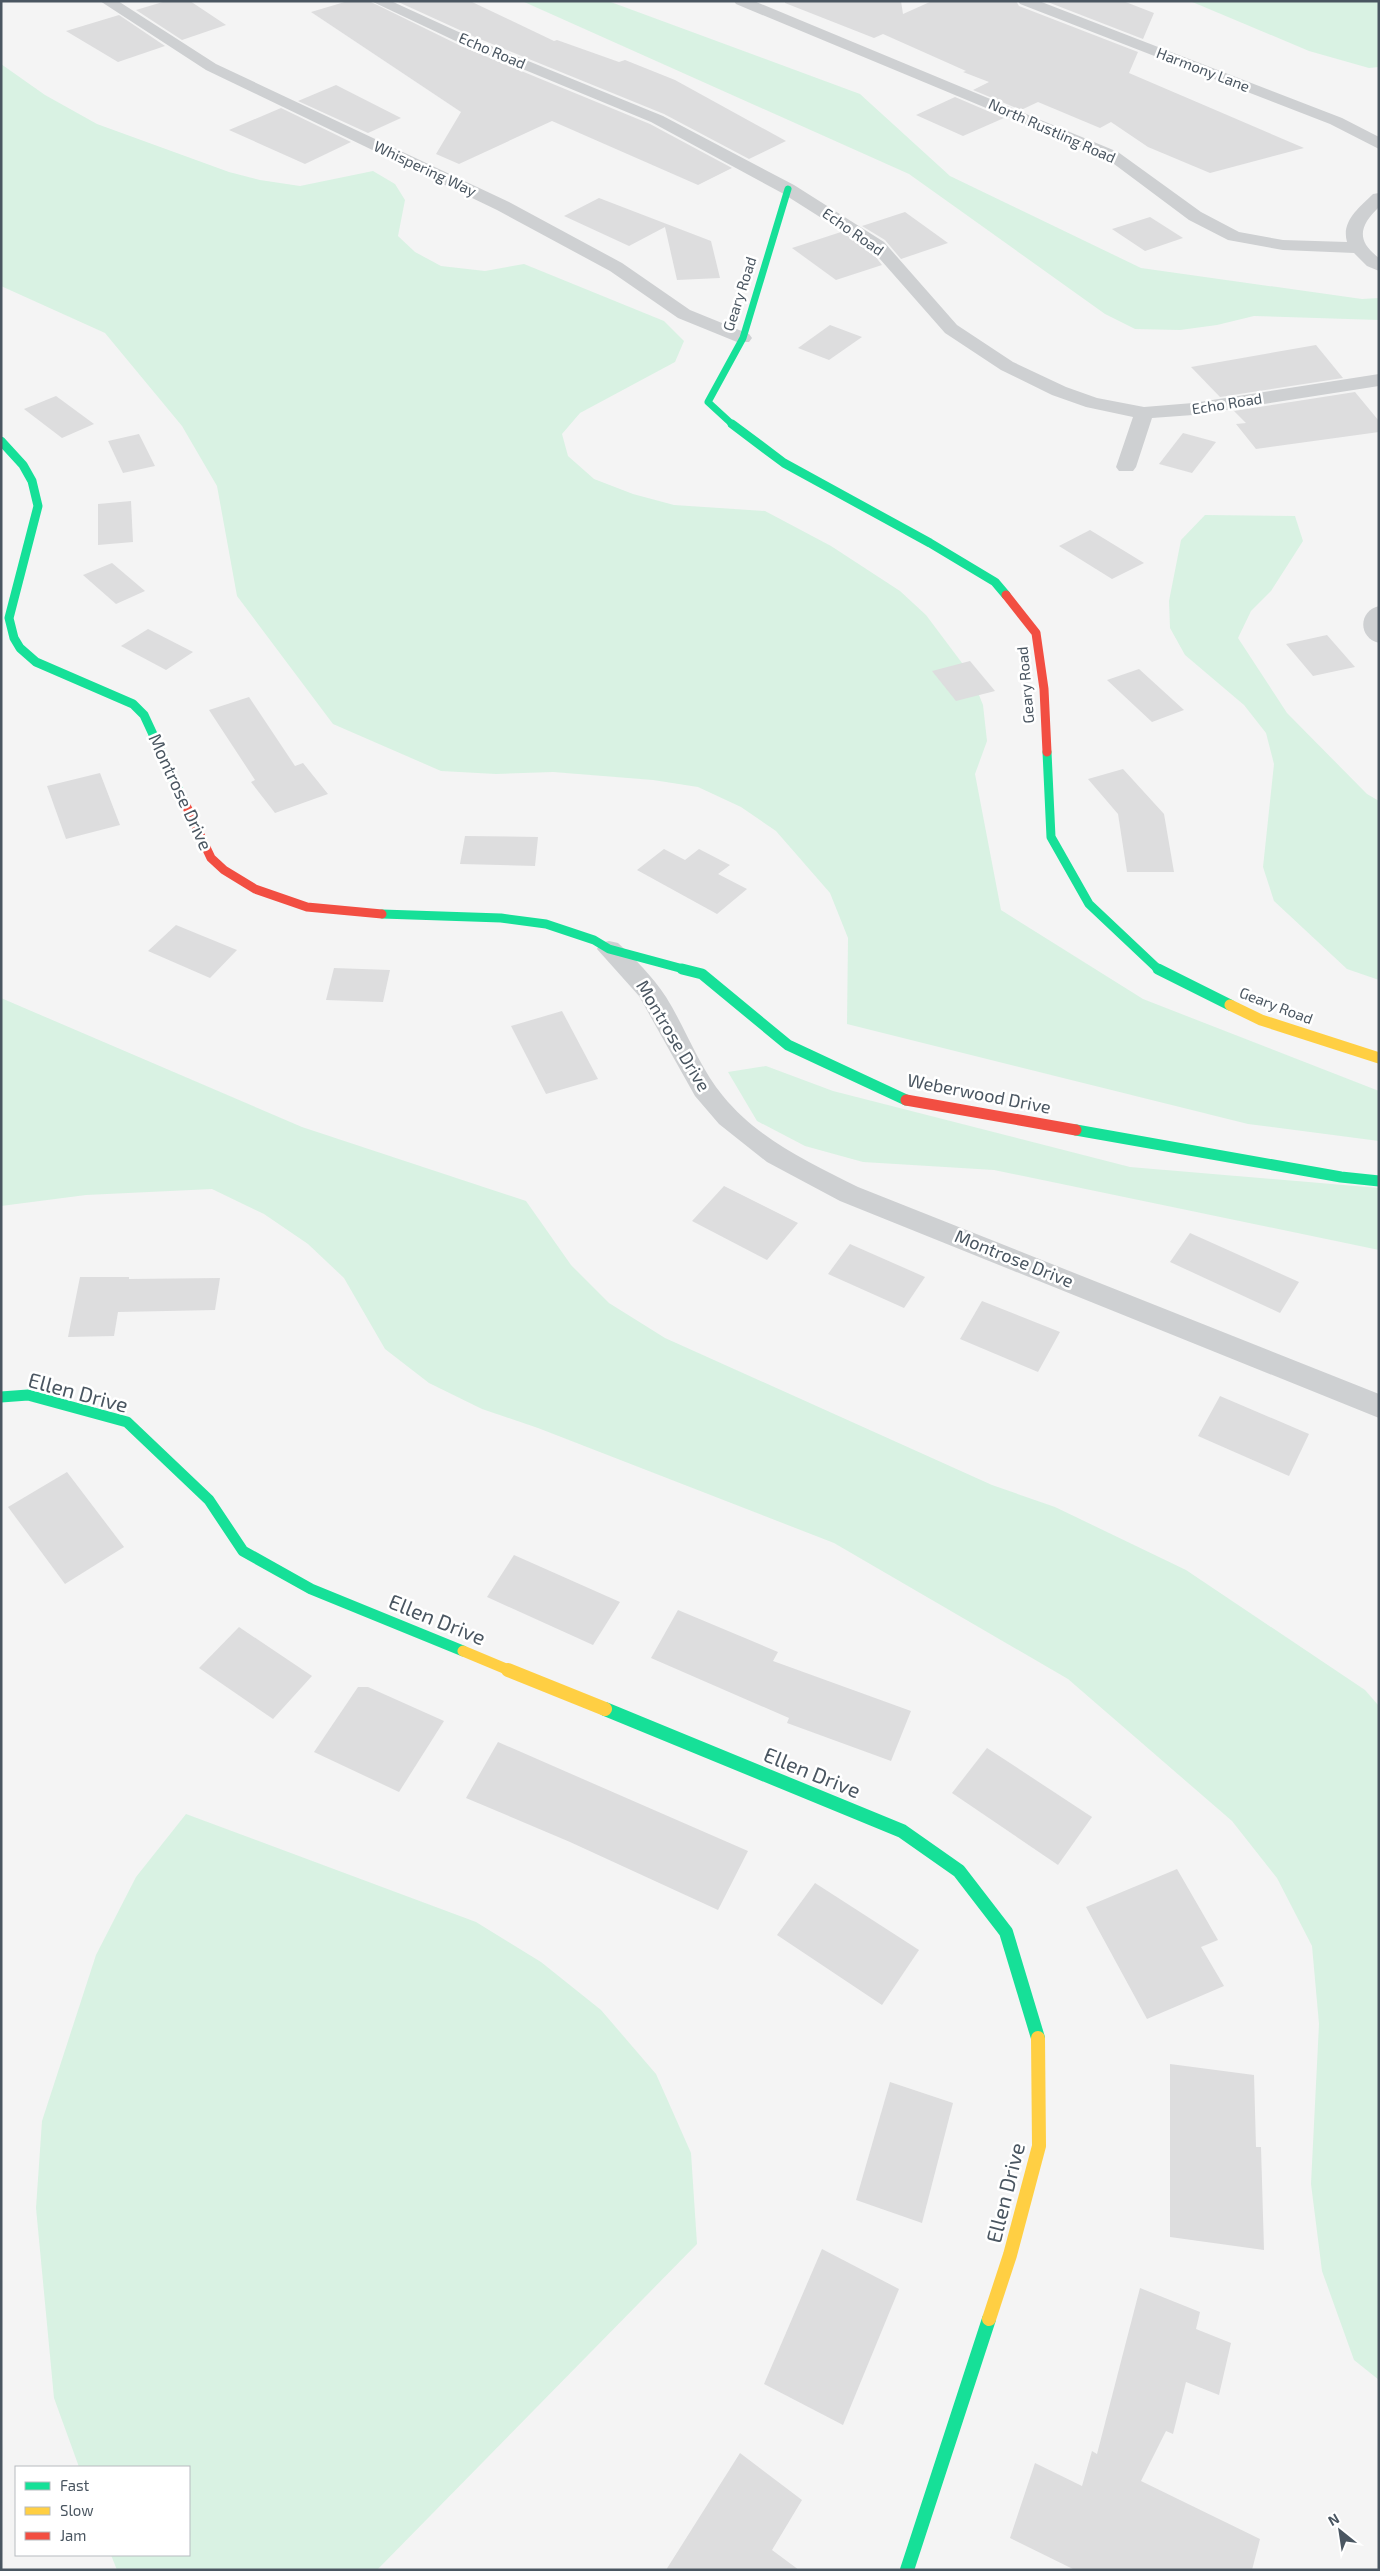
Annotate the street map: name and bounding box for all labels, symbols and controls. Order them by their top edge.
street label: Echo Road [456,28,529,72]
street label: Harmony Lane [1154,43,1252,95]
street label: North Rustling Road [986,94,1119,166]
street label: Whispering Way [371,136,480,200]
street label: Echo Road [819,203,888,259]
street label: Geary Road [719,254,760,333]
street label: Echo Road [1190,389,1263,417]
street label: Geary Road [1013,646,1037,724]
street label: Montrose Drive [144,730,218,853]
street label: Montrose Drive [632,976,716,1095]
street label: Geary Road [1237,983,1316,1027]
street label: Weberwood Drive [906,1068,1053,1118]
street label: Montrose Drive [952,1224,1077,1292]
street label: Ellen Drive [26,1366,131,1417]
street label: Ellen Drive [385,1588,490,1649]
street label: Ellen Drive [760,1741,865,1802]
street label: Ellen Drive [980,2140,1029,2245]
legend [15,2466,190,2556]
text: Fast [60,2476,90,2494]
text: Slow [60,2501,94,2519]
north arrow [1315,2506,1365,2556]
text: N [1325,2509,1342,2529]
text: Jam [60,2526,86,2544]

